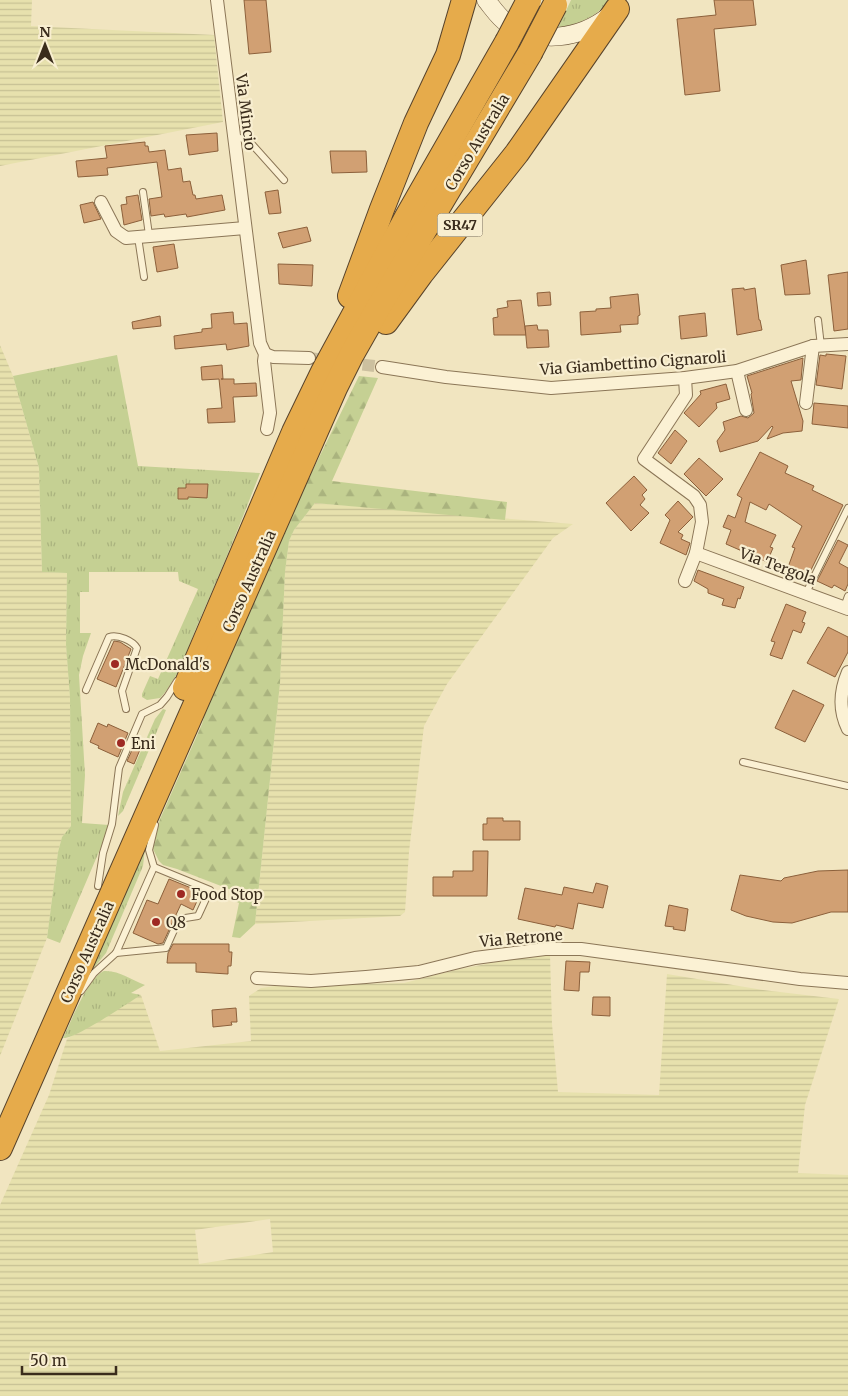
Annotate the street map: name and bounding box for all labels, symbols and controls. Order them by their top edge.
north arrow [20,20,70,70]
text: N [39,23,51,41]
street label: Via Mincio [232,72,260,152]
street label: Corso Australia [441,90,513,194]
road number: SR47 [438,214,482,236]
street label: Via Giambettino Cignaroli [538,347,727,379]
street label: Corso Australia [218,527,280,635]
street label: Via Tergola [736,543,819,589]
place label: McDonald's [125,655,210,674]
marker: McDonald's [109,658,121,670]
place label: Eni [131,734,155,753]
marker: Eni [115,737,127,749]
place label: Food Stop [191,885,263,904]
marker: Food Stop [175,888,187,900]
street label: Corso Australia [56,898,118,1006]
place label: Q8 [166,913,186,932]
marker: Q8 [150,916,162,928]
street label: Via Retrone [478,925,563,951]
scale bar [22,1344,116,1376]
text: 50 m [30,1351,67,1370]

